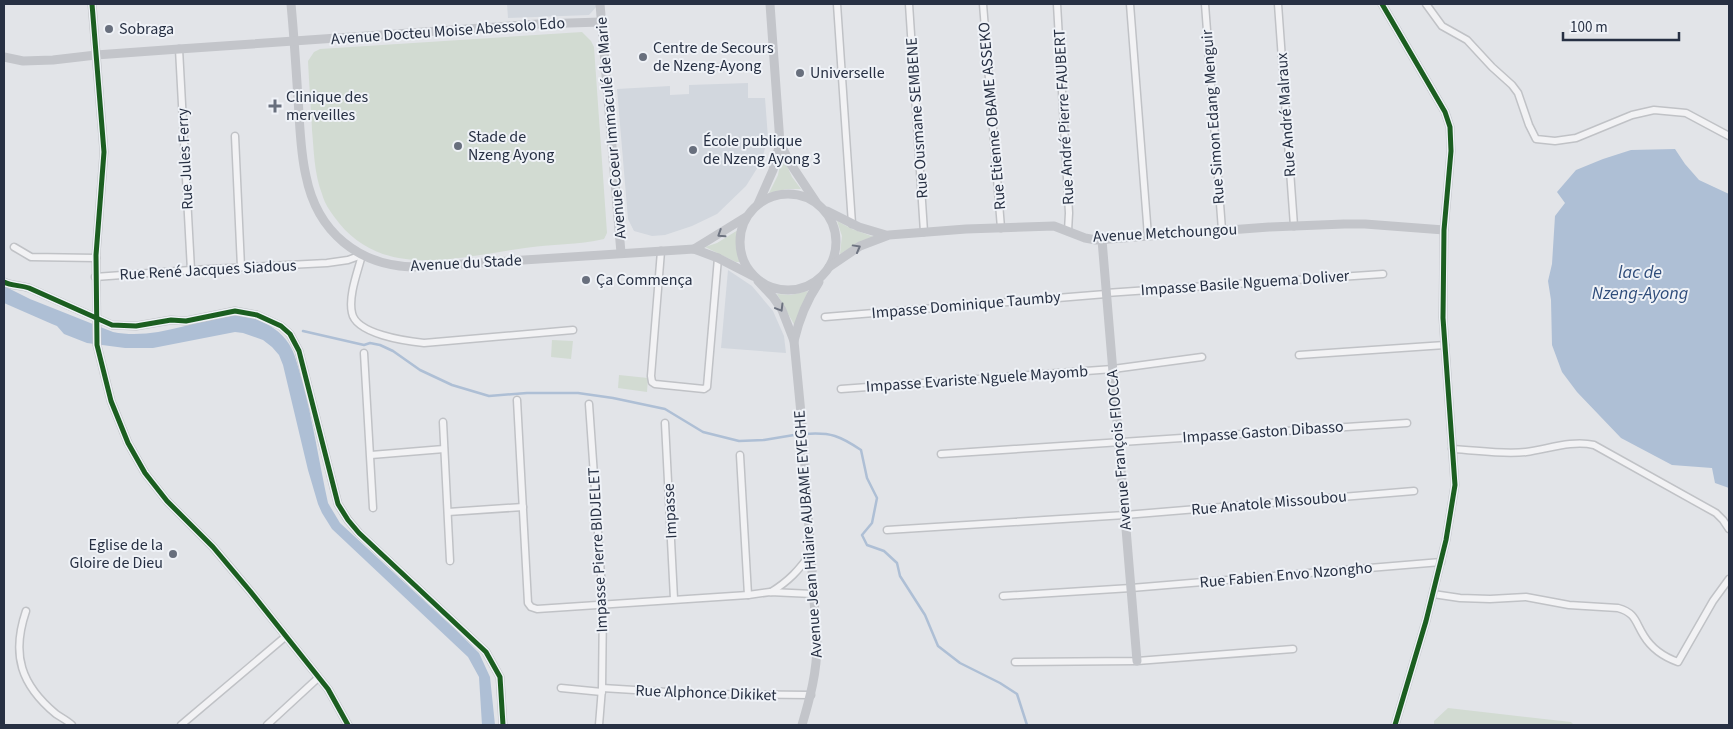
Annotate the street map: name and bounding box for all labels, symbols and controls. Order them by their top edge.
scale bar [1563,10,1679,42]
street label: Avenue Docteu Moise Abessolo Edo [330,12,566,50]
street label: Avenue Coeur Immaculé de Marie [590,16,632,240]
text: 100 m [1570,17,1608,38]
place label: Sobraga [119,18,174,40]
street label: Rue Etienne OBAME ASSEKO [973,21,1011,211]
marker: Sobraga [103,23,115,35]
street label: Rue André Pierre FAUBERT [1048,28,1080,206]
street label: Rue Simon Edang Menguir [1196,28,1230,205]
place label: Centre de Secours de Nzeng-Ayong [653,37,774,77]
street label: Rue Ousmane SEMBENE [900,37,934,199]
marker: Centre de Secours de Nzeng-Ayong [637,51,649,63]
street label: Rue André Malraux [1271,52,1301,178]
place label: Universelle [810,62,885,84]
marker: Universelle [794,67,806,79]
place label: Clinique des merveilles [286,86,368,126]
marker: Clinique des merveilles [268,99,282,113]
street label: Rue Jules Ferry [171,107,199,210]
place label: Stade de Nzeng Ayong [468,126,554,166]
place label: École publique de Nzeng Ayong 3 [703,130,821,170]
marker: Stade de Nzeng Ayong [452,140,464,152]
marker: École publique de Nzeng Ayong 3 [687,144,699,156]
street label: Avenue Metchoungou [1092,218,1238,248]
one-way arrow [717,228,726,237]
one-way arrow [852,244,861,254]
street label: Avenue du Stade [410,249,522,277]
street label: Rue René Jacques Siadous [119,254,297,286]
water label: lac de Nzeng-Ayong [1592,260,1688,306]
street label: Impasse Basile Nguema Doliver [1140,265,1350,301]
place label: Ça Commença [596,269,693,291]
marker: Ça Commença [580,274,592,286]
street label: Impasse Dominique Taumby [871,286,1062,324]
one-way arrow [774,303,784,312]
street label: Impasse Evariste Nguele Mayomb [865,360,1089,398]
street label: Avenue François FIOCCA [1101,369,1137,531]
street label: Avenue Jean Hilaire AUBAME EYEGHE [788,409,828,659]
street label: Impasse Gaston Dibasso [1182,415,1344,449]
street label: Impasse Pierre BIDJELET [583,466,613,633]
street label: Impasse [658,483,682,539]
street label: Rue Anatole Missoubou [1190,485,1348,521]
place label: Eglise de la Gloire de Dieu [69,534,163,574]
marker: Eglise de la Gloire de Dieu [167,548,179,560]
street label: Rue Fabien Envo Nzongho [1199,556,1373,594]
street label: Rue Alphonce Dikiket [635,680,778,706]

